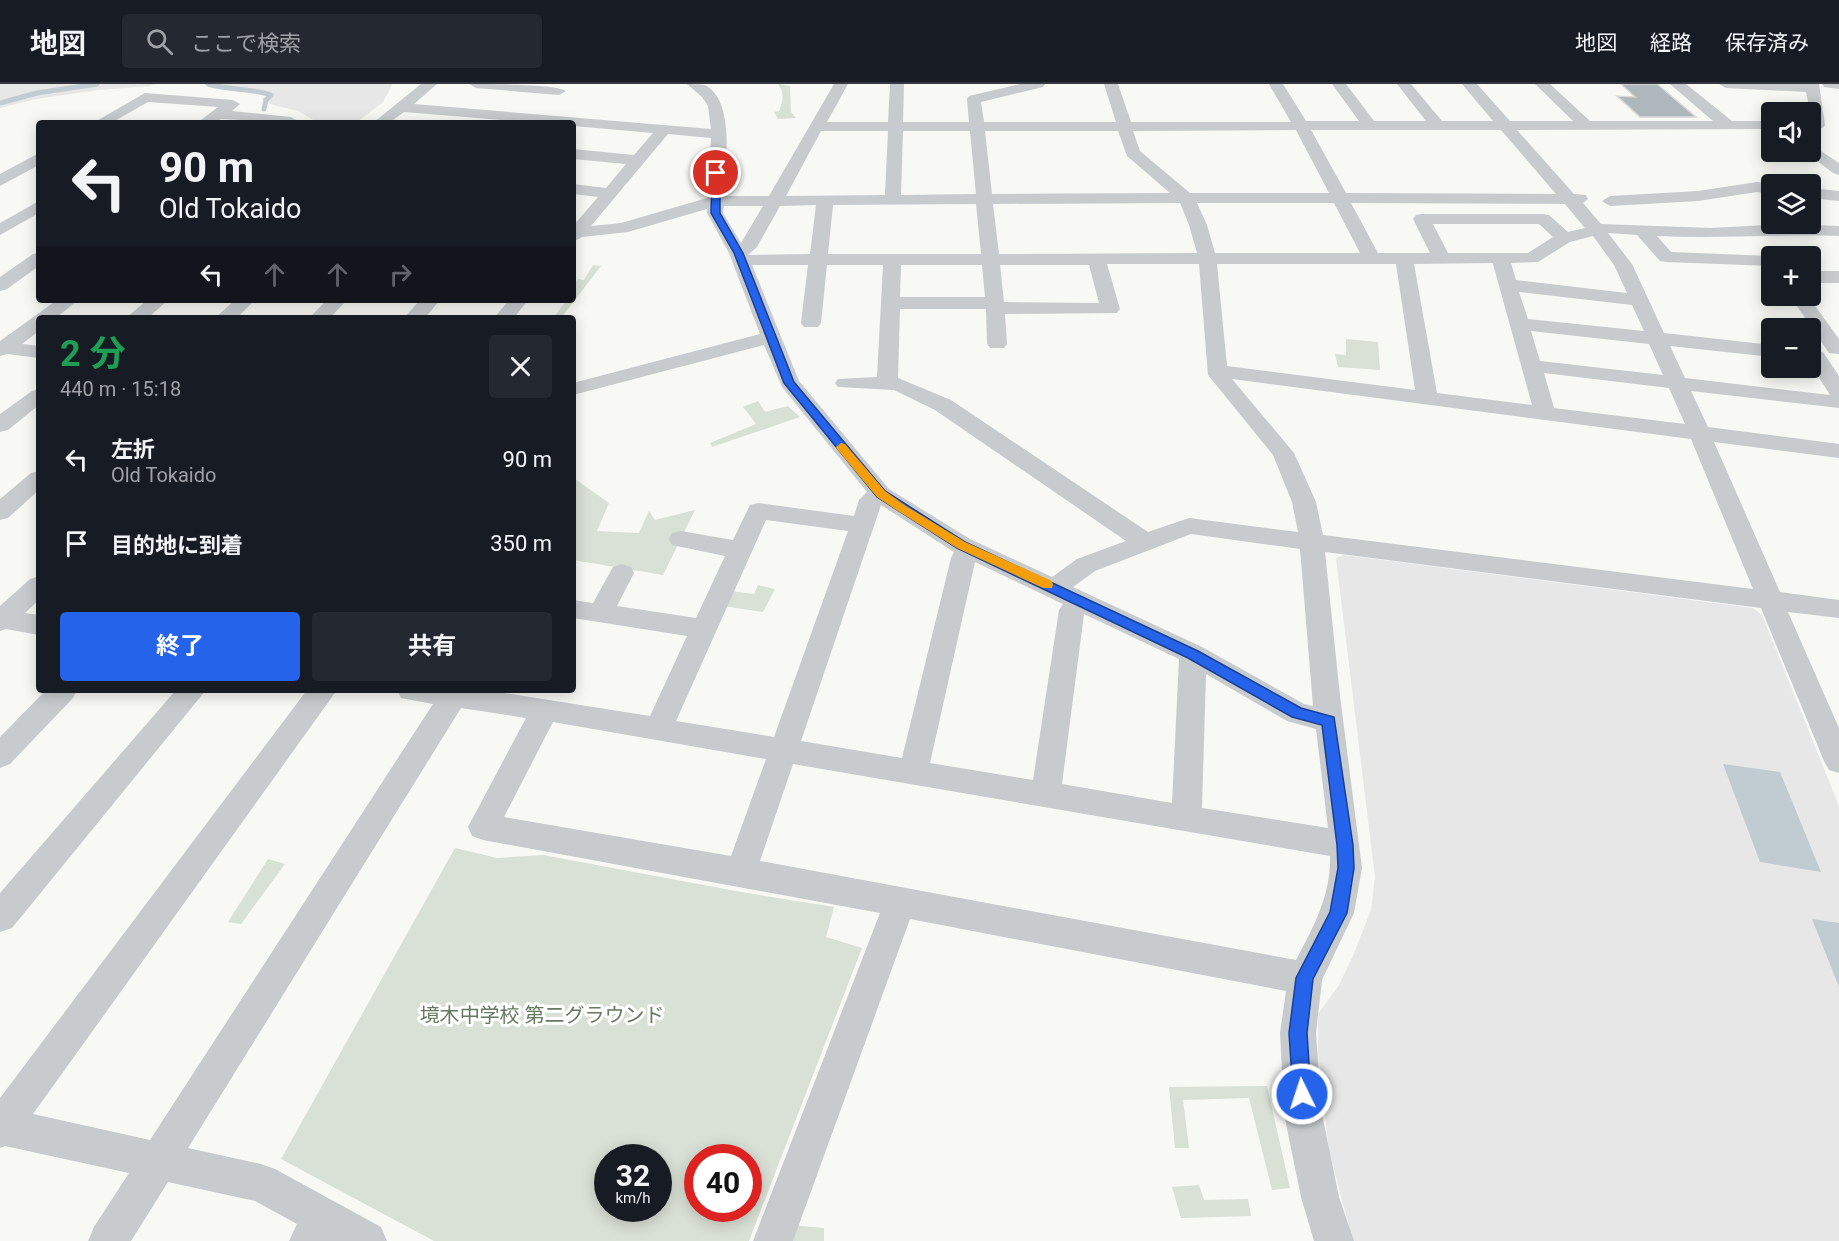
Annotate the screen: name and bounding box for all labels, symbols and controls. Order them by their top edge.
search box [122,14,542,68]
icon: search [143,25,176,58]
text: 地図 [30,27,86,60]
text: ここで検索 [191,31,301,56]
text: 地図 [1575,31,1617,55]
text: 経路 [1650,31,1692,55]
text: 保存済み [1725,31,1809,55]
map controls [1761,102,1821,378]
button: sound [1761,102,1821,162]
text: 90 m [159,143,254,192]
icon: left [60,144,138,222]
pin [690,147,741,198]
icon: arrive [699,156,732,189]
button: layers [1761,174,1821,234]
text: Old Tokaido [159,193,301,225]
button: + [1761,246,1821,306]
icon: left [195,258,228,291]
icon: ahead [258,258,291,291]
icon: ahead [321,258,354,291]
icon: right [384,258,417,291]
button: − [1761,318,1821,378]
text: 2 分 [60,333,126,375]
button: close [489,335,552,398]
text: 440 m · 15:18 [60,377,181,401]
text: 左折 [111,437,155,462]
icon: left [60,443,93,476]
text: 90 m [503,447,552,472]
text: Old Tokaido [111,463,216,487]
icon: arrive [60,527,93,560]
text: 350 m [490,531,552,556]
text: 目的地に到着 [111,533,243,558]
button: 終了 [60,612,300,681]
button: 共有 [312,612,552,681]
park label: 境木中学校 第二グラウンド [420,1003,664,1027]
position arrow [1270,1062,1334,1126]
speed limit sign: 40 [684,1144,762,1222]
text: 32 [616,1158,650,1193]
text: km/h [615,1189,651,1207]

